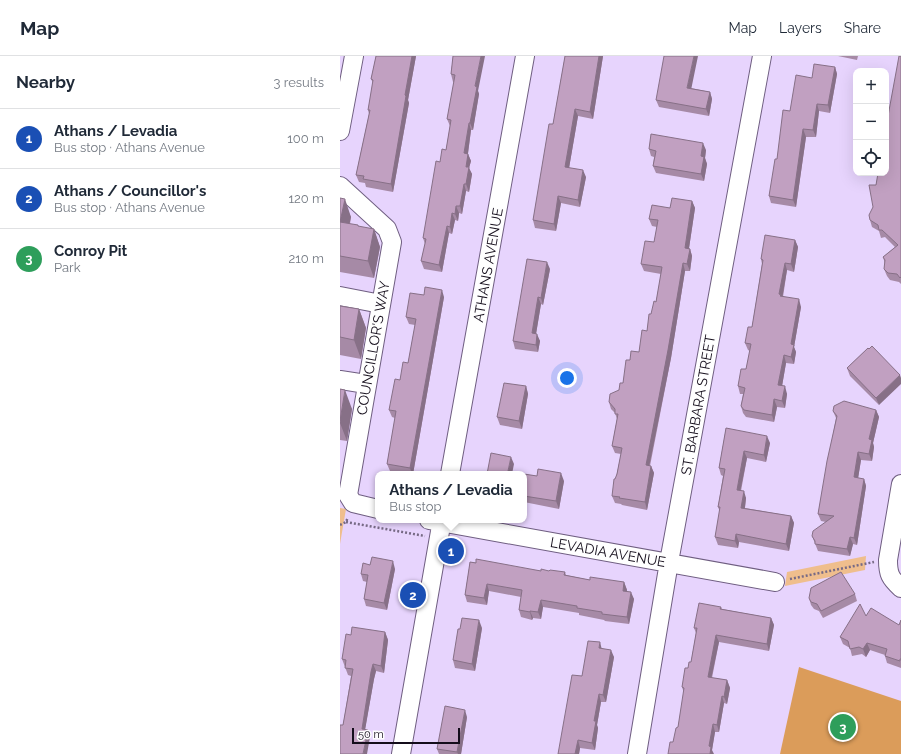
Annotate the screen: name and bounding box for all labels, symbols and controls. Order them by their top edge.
text: Map [20,17,59,39]
text: Map [729,20,757,36]
text: Layers [779,20,822,36]
text: Share [844,20,881,36]
map controls [853,68,889,176]
button: + [853,68,889,104]
text: Nearby [16,72,75,92]
text: 3 results [274,75,324,90]
button: − [853,104,889,140]
text: Athans / Levadia [54,122,177,140]
text: 1 [26,131,32,146]
text: 100 m [287,131,324,146]
text: Bus stop · Athans Avenue [54,140,205,155]
button: locate [853,140,889,176]
text: Athans / Councillor's [54,182,206,200]
text: 2 [25,191,33,206]
text: 120 m [288,191,324,206]
text: Bus stop · Athans Avenue [54,200,205,215]
street label: ATHANS AVENUE [470,207,506,323]
text: Conroy Pit [54,242,127,260]
text: 3 [25,251,33,266]
text: 210 m [288,251,324,266]
text: Park [54,260,81,275]
street label: COUNCILLOR'S WAY [353,280,393,416]
street label: ST. BARBARA STREET [678,333,718,476]
your location [557,368,577,388]
popup [375,471,527,523]
text: Athans / Levadia [389,481,513,499]
text: Bus stop [389,499,442,514]
street label: LEVADIA AVENUE [549,534,667,570]
pin: 1 [438,536,464,566]
pin: 2 [400,580,426,610]
pin: 3 [830,712,856,742]
scale bar [352,726,460,745]
text: 50 m [358,728,384,741]

